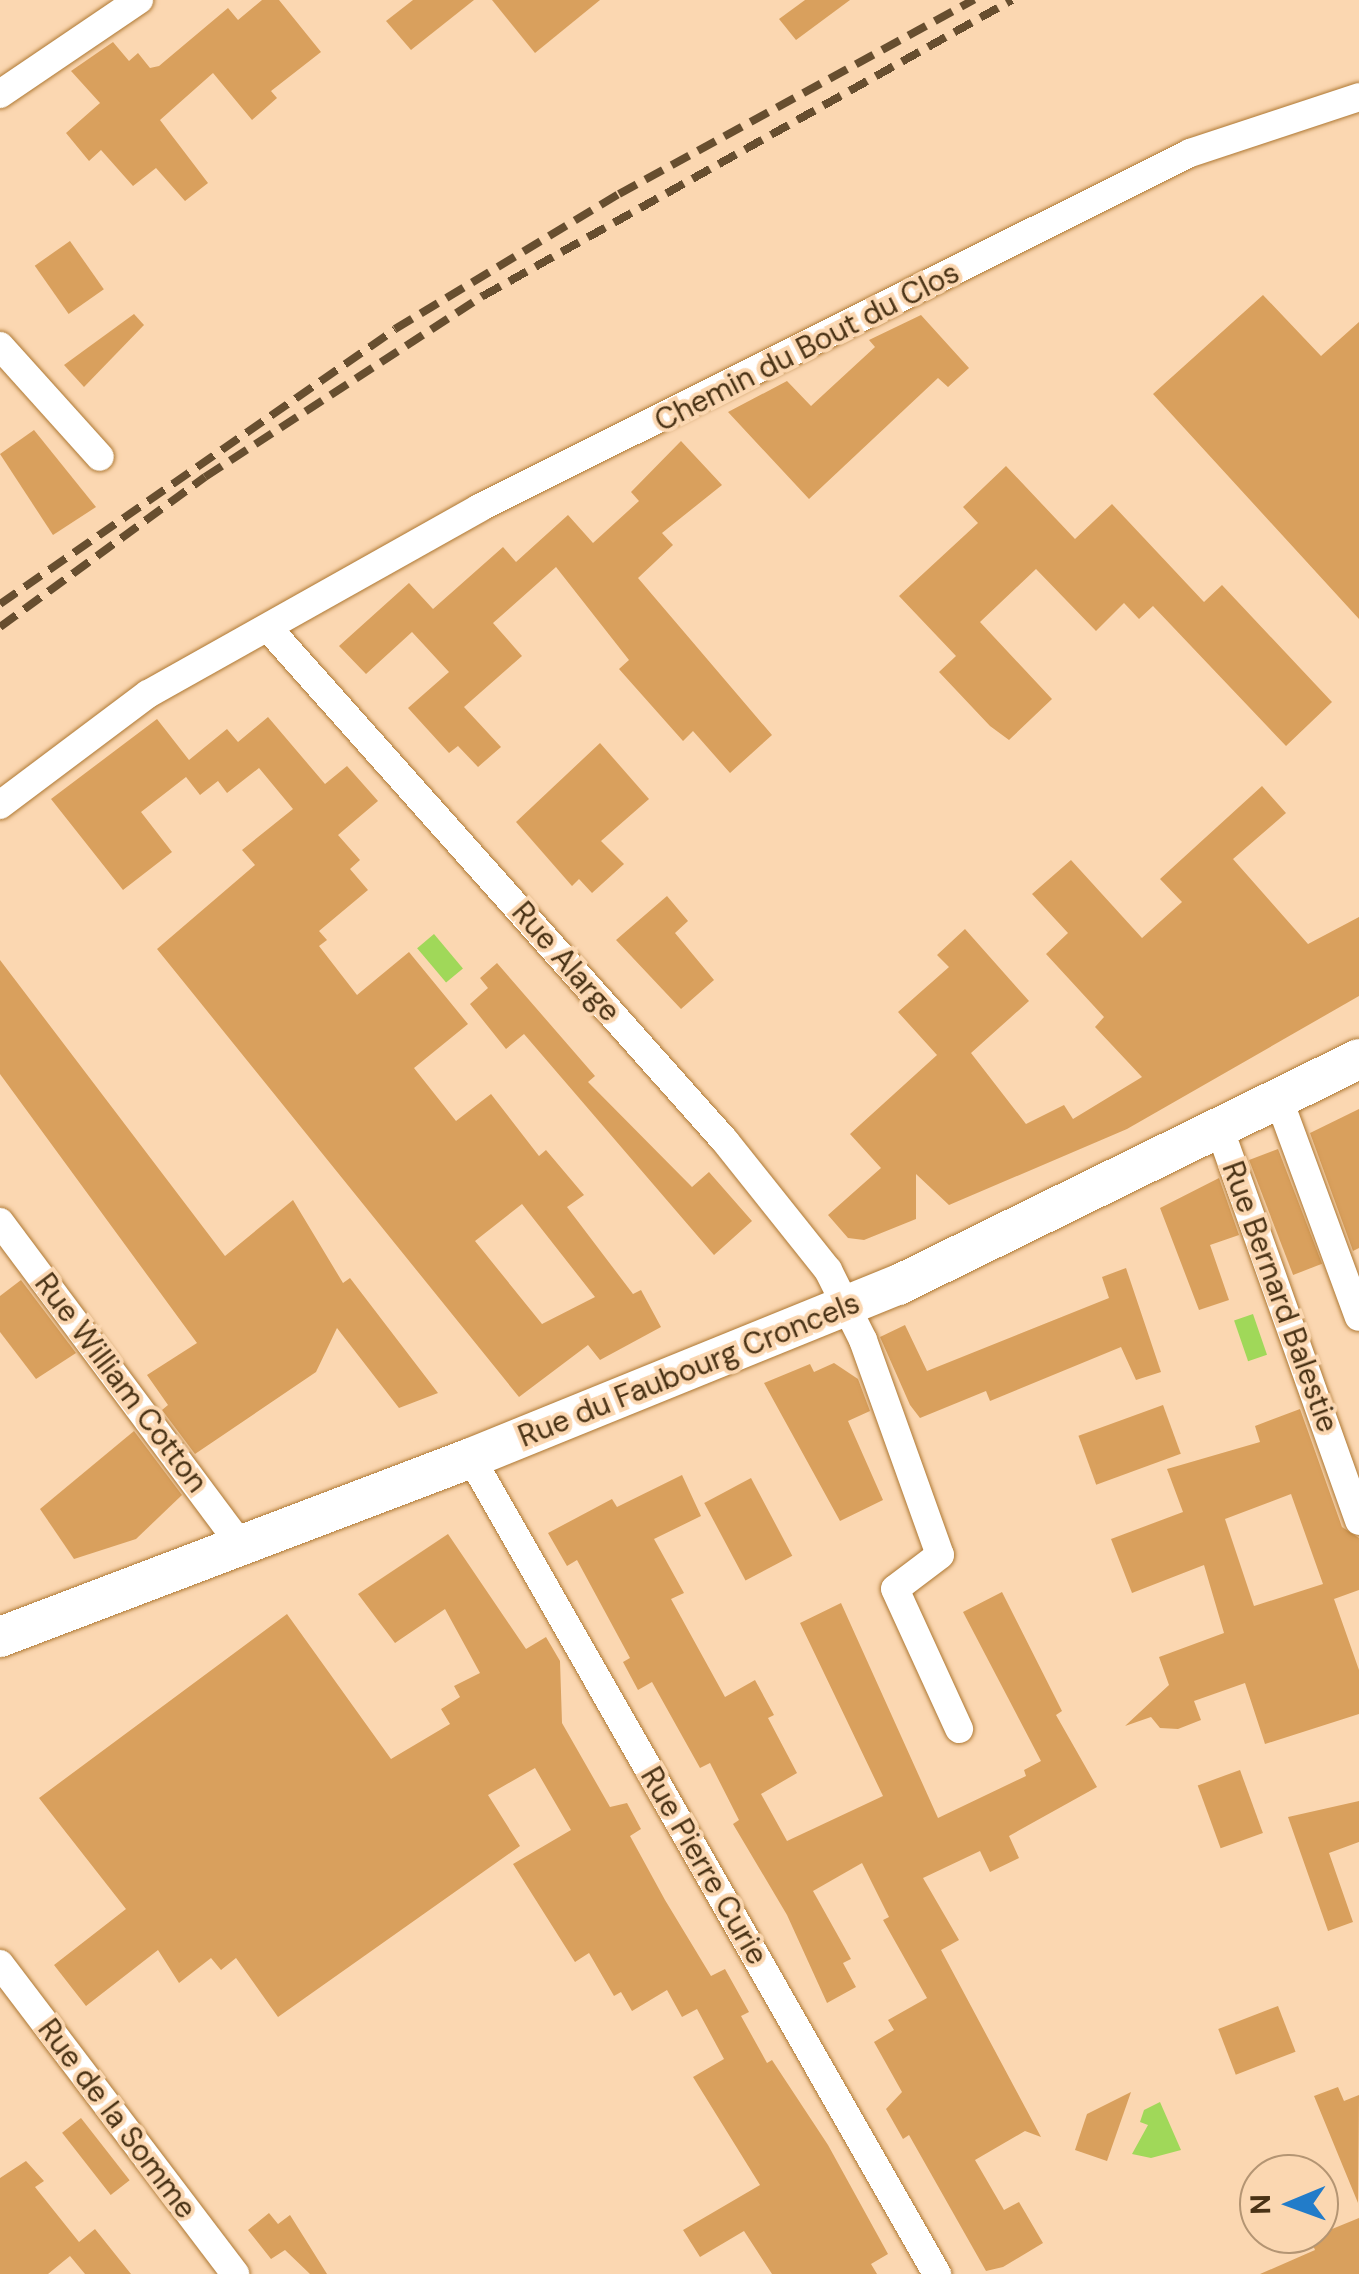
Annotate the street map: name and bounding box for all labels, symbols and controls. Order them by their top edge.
street label: Chemin du Bout du Clos [649,255,965,439]
street label: Rue Alarge [504,895,628,1029]
street label: Rue Bernard Balestie [1214,1157,1346,1437]
street label: Rue William Cotton [27,1266,215,1500]
street label: Rue du Faubourg Croncels [513,1285,865,1455]
street label: Rue Pierre Curie [633,1761,775,1971]
street label: Rue de la Somme [30,2012,204,2226]
north arrow [1239,2154,1339,2254]
text: N [1242,2194,1279,2215]

